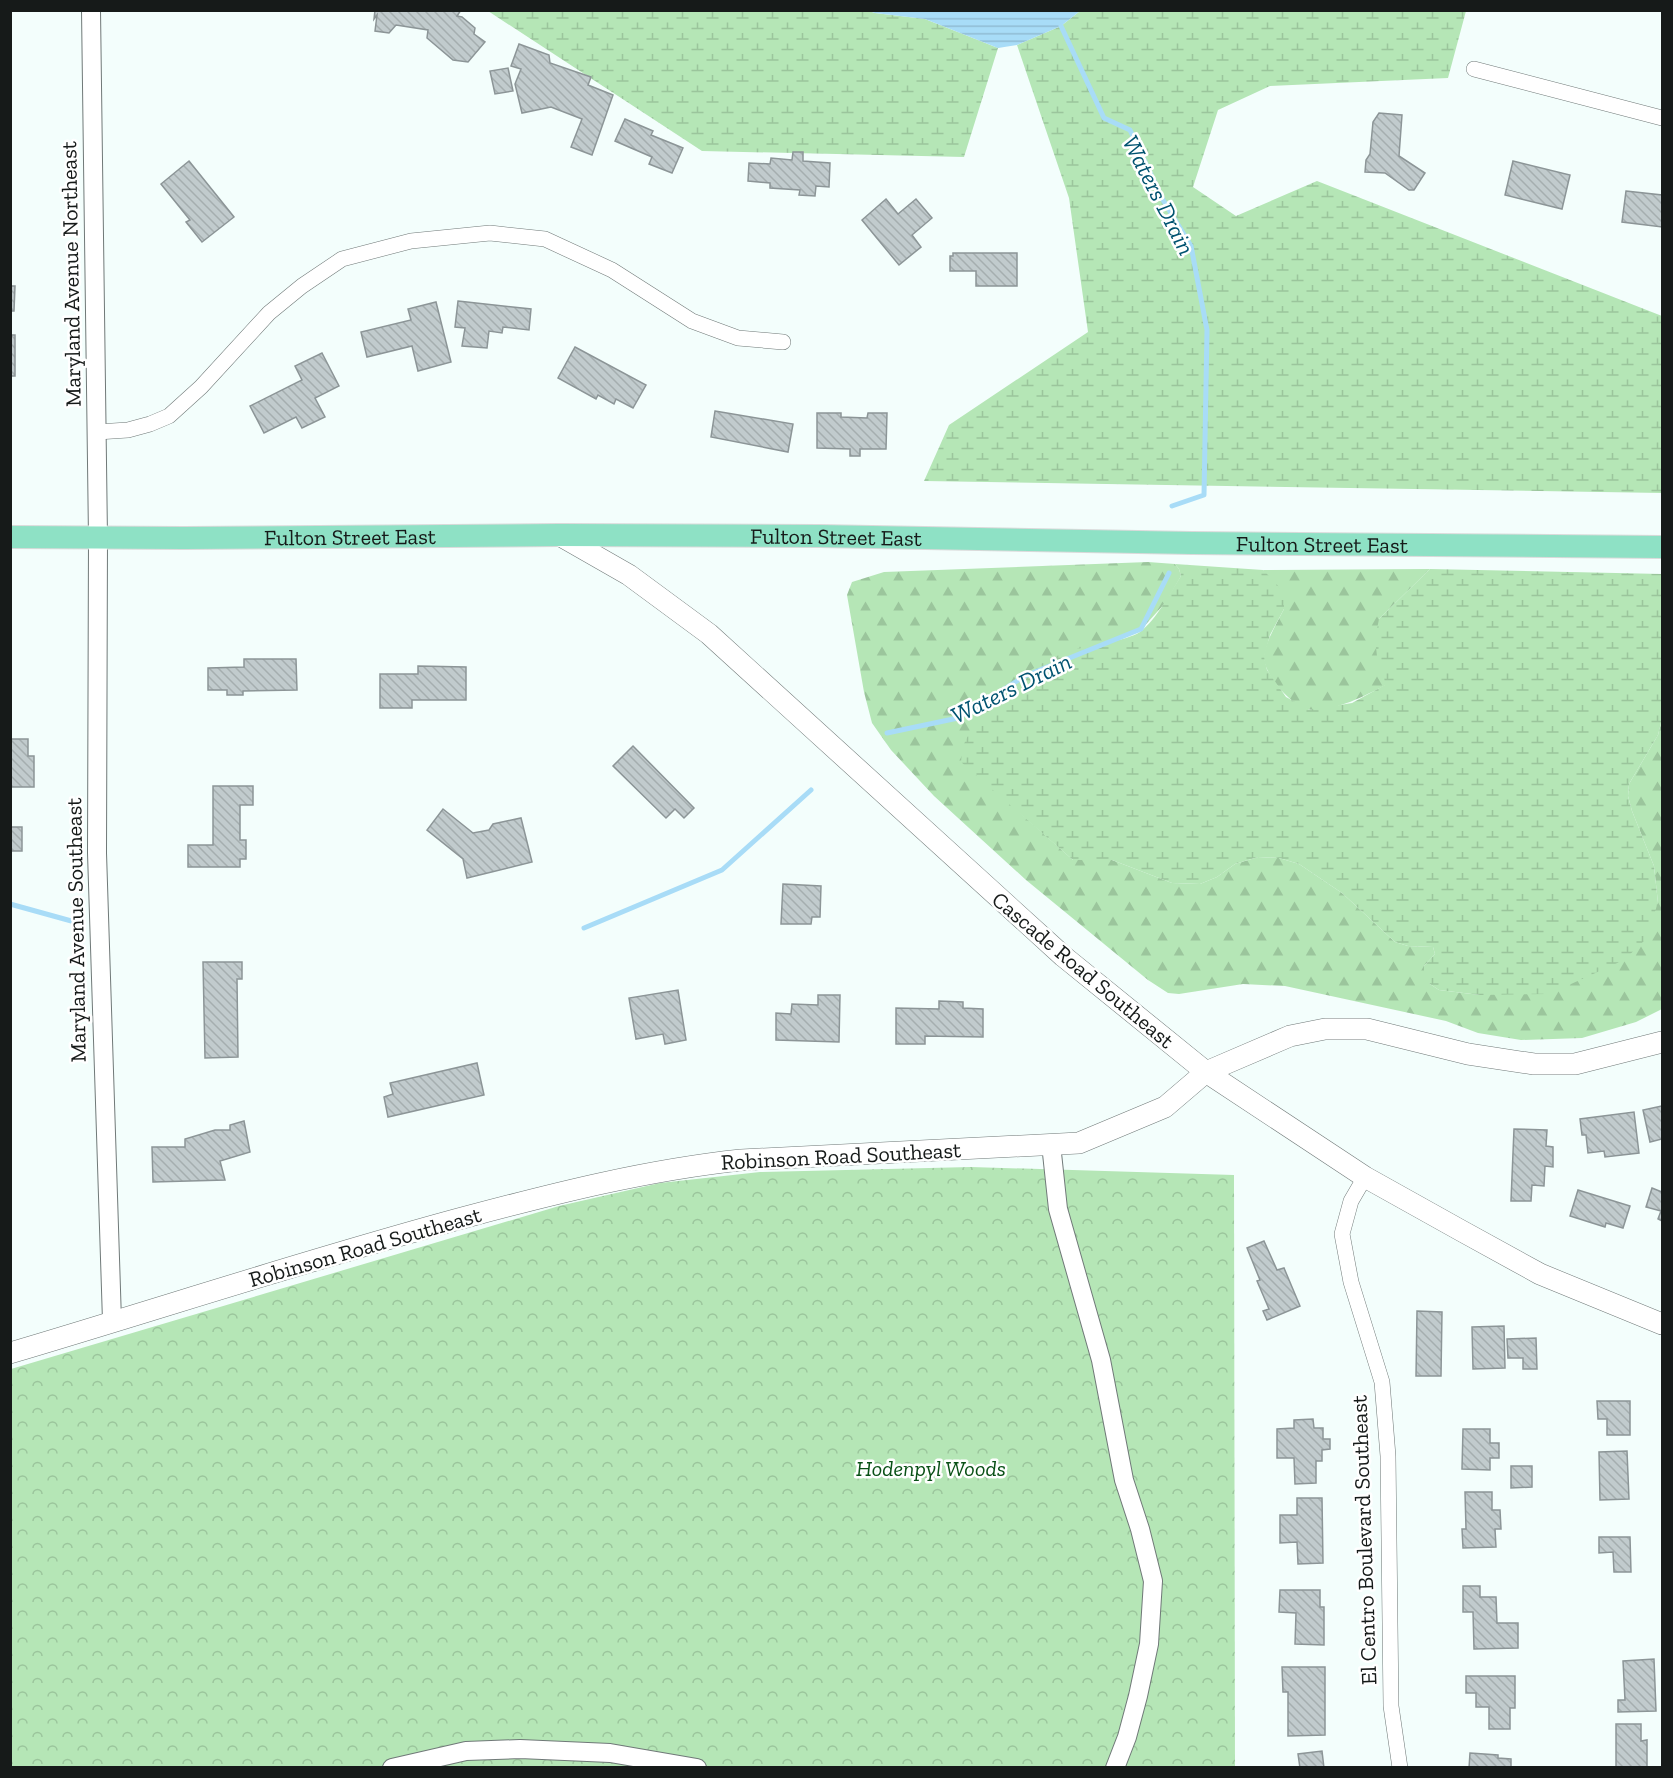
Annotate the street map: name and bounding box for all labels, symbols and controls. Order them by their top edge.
water label: Waters Drain [1116,130,1202,260]
street label: Maryland Avenue Northeast [55,140,87,407]
street label: Fulton Street East [264,522,437,551]
street label: Fulton Street East [750,522,923,551]
street label: Fulton Street East [1236,530,1409,558]
water label: Waters Drain [946,646,1076,730]
street label: Maryland Avenue Southeast [60,797,92,1063]
street label: Cascade Road Southeast [986,886,1180,1055]
street label: Robinson Road Southeast [720,1136,963,1176]
street label: Robinson Road Southeast [246,1201,485,1293]
street label: El Centro Boulevard Southeast [1345,1394,1383,1685]
park label: Hodenpyl Woods [856,1455,1006,1482]

